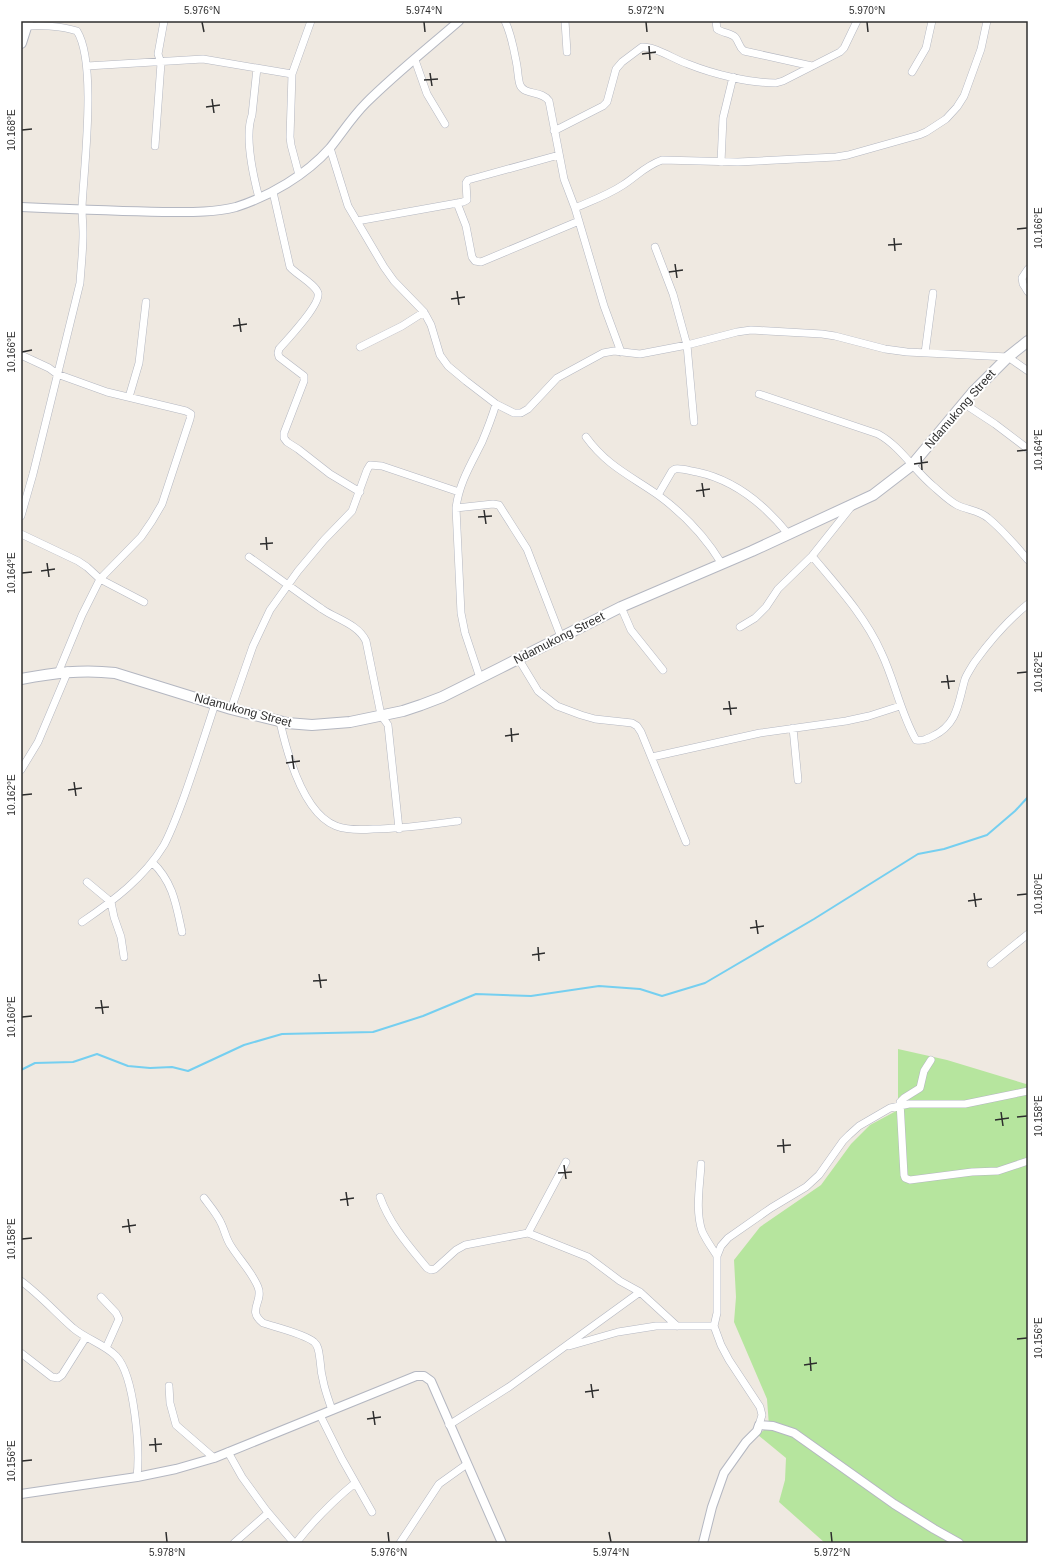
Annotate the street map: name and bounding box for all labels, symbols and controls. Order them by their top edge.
text: 5.976°N [184,5,220,16]
text: 5.974°N [406,5,442,16]
text: 5.972°N [628,5,664,16]
text: 5.970°N [849,5,885,16]
text: 10.168°E [6,109,17,151]
text: 10.166°E [1033,207,1044,249]
text: 10.166°E [6,331,17,373]
street label: Ndamukong Street [922,366,999,451]
text: 10.164°E [1033,429,1044,471]
text: 10.164°E [6,552,17,594]
street label: Ndamukong Street [511,609,607,667]
text: 10.162°E [1033,651,1044,693]
street label: Ndamukong Street [193,690,294,730]
text: 10.162°E [6,774,17,816]
text: 10.160°E [1033,873,1044,915]
text: 10.160°E [6,996,17,1038]
text: 10.158°E [1033,1095,1044,1137]
text: 10.158°E [6,1218,17,1260]
text: 10.156°E [1033,1317,1044,1359]
text: 10.156°E [6,1440,17,1482]
text: 5.978°N [149,1547,185,1558]
text: 5.976°N [371,1547,407,1558]
text: 5.974°N [593,1547,629,1558]
text: 5.972°N [814,1547,850,1558]

